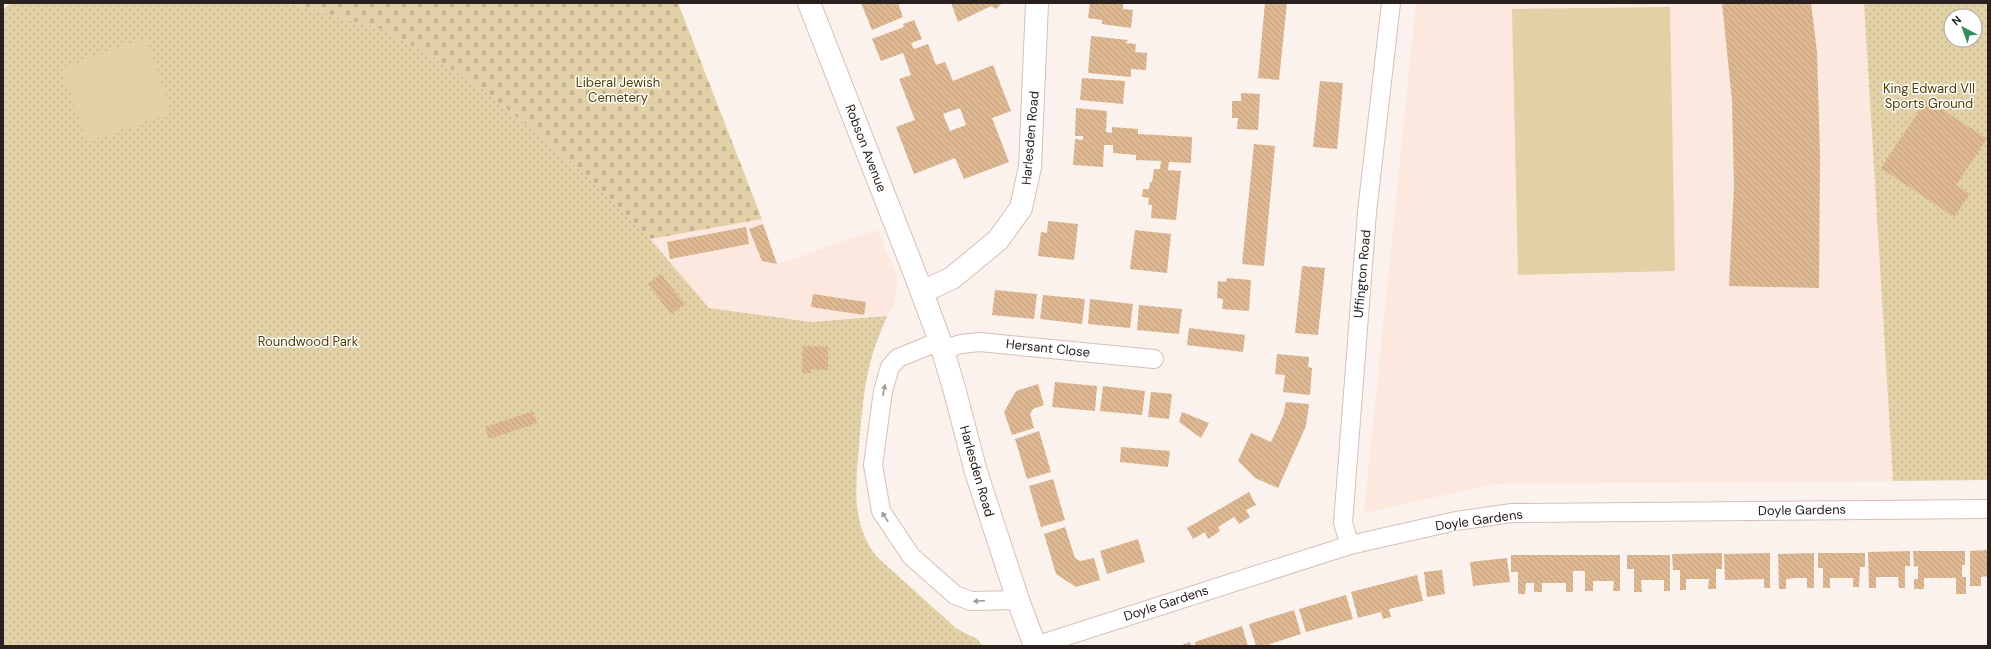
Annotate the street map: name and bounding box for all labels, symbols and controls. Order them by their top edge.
north arrow [1943,8,1983,48]
text: N [1949,13,1964,28]
park label: Liberal Jewish Cemetery [576,74,660,106]
park label: King Edward VII Sports Ground [1883,80,1975,112]
street label: Harlesden Road [1017,90,1043,186]
street label: Robson Avenue [841,102,891,194]
street label: Uffington Road [1350,229,1374,319]
park label: Roundwood Park [258,333,359,350]
street label: Hersant Close [1005,335,1091,361]
one-way arrow [881,384,887,396]
street label: Harlesden Road [956,423,998,519]
street label: Doyle Gardens [1758,501,1846,519]
street label: Doyle Gardens [1434,505,1524,535]
one-way arrow [882,511,889,523]
street label: Doyle Gardens [1121,581,1211,625]
one-way arrow [973,597,985,604]

